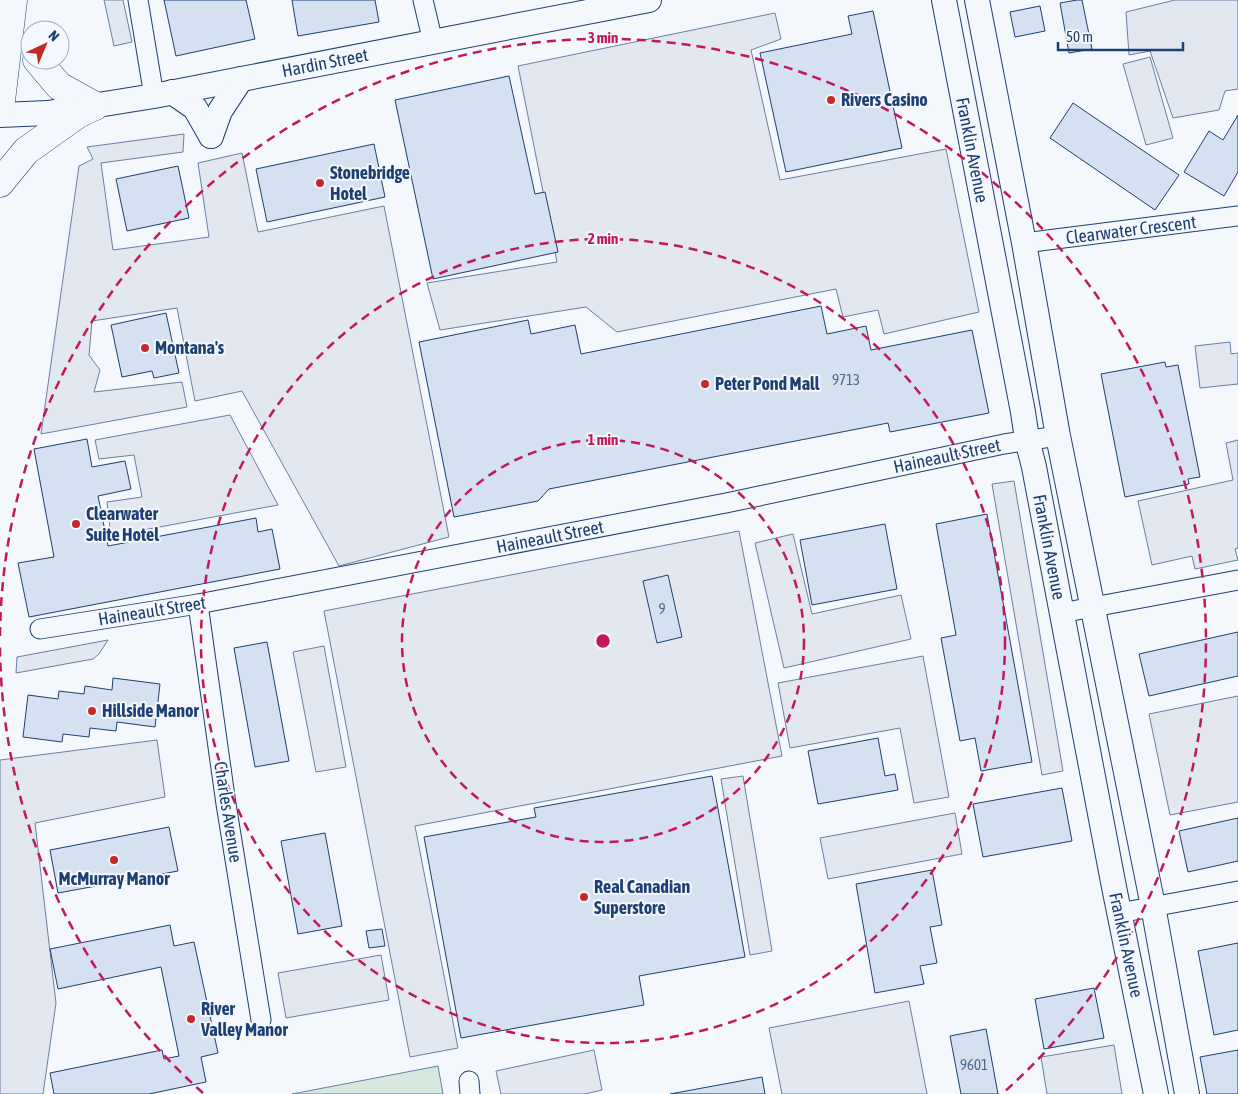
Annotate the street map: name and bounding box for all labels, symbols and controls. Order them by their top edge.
north arrow [20,20,70,70]
scale bar [1058,20,1183,52]
text: N [46,27,63,44]
text: 50 m [1066,28,1093,45]
text: 3 min [588,29,618,46]
street label: Hardin Street [280,44,370,81]
place label: Rivers Casino [841,89,928,110]
marker: Rivers Casino [825,94,837,106]
street label: Franklin Avenue [952,95,993,204]
place label: Stonebridge Hotel [330,162,410,204]
marker: Stonebridge Hotel [314,177,326,189]
street label: Clearwater Crescent [1065,211,1197,248]
text: 2 min [588,230,618,247]
place label: Montana's [155,337,225,358]
marker: Montana's [139,342,151,354]
house number: 9713 [832,371,860,388]
place label: Peter Pond Mall [715,373,820,394]
marker: Peter Pond Mall [699,378,711,390]
text: 1 min [588,431,618,448]
street label: Haineault Street [891,434,1002,477]
street label: Franklin Avenue [1029,492,1070,601]
place label: Clearwater Suite Hotel [86,503,159,545]
street label: Haineault Street [494,516,605,557]
marker: Clearwater Suite Hotel [70,518,82,530]
street label: Haineault Street [97,592,207,629]
house number: 9 [658,600,666,617]
centre of rings [594,632,612,650]
place label: Hillside Manor [102,700,199,721]
marker: Hillside Manor [86,705,98,717]
street label: Charles Avenue [210,760,247,864]
marker: McMurray Manor [108,854,120,866]
place label: McMurray Manor [59,868,170,889]
place label: Real Canadian Superstore [594,876,690,918]
street label: Franklin Avenue [1105,890,1148,999]
marker: Real Canadian Superstore [578,891,590,903]
place label: River Valley Manor [200,998,289,1040]
marker: River Valley Manor [185,1013,197,1025]
house number: 9601 [960,1056,988,1073]

